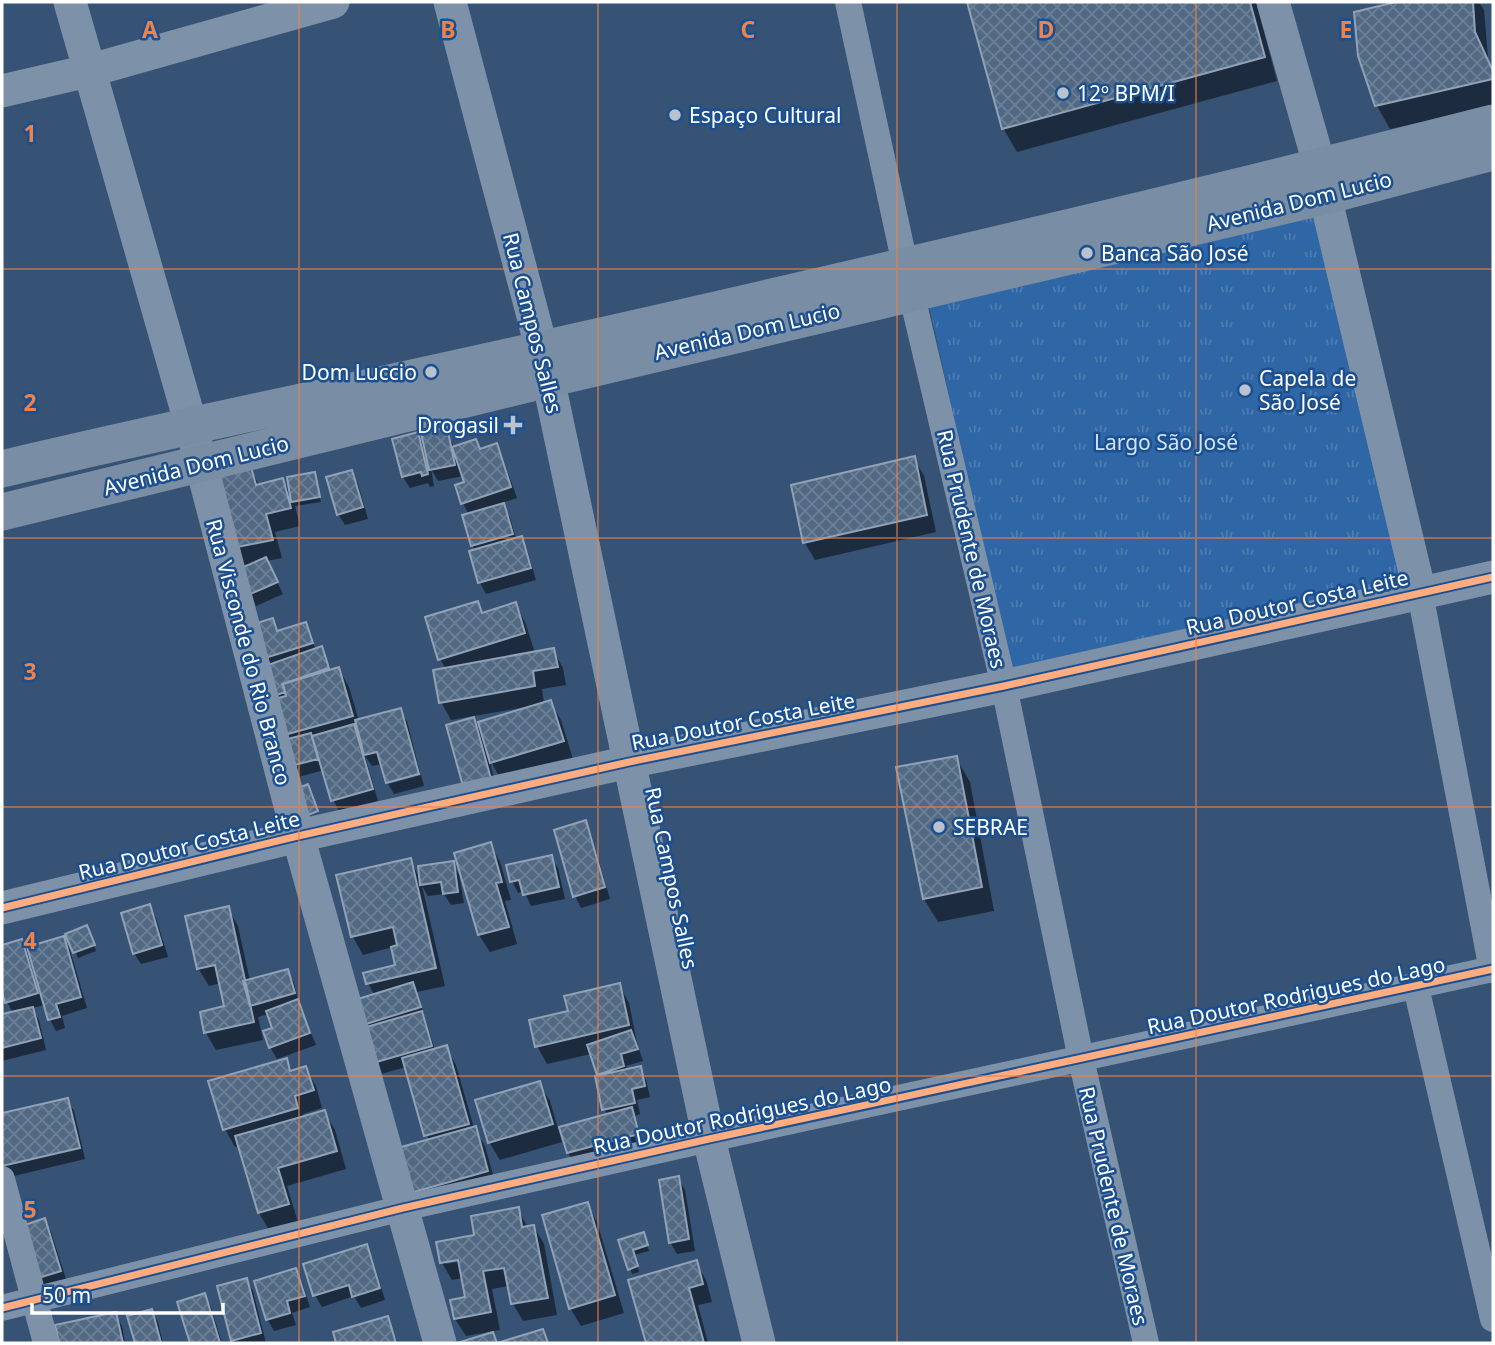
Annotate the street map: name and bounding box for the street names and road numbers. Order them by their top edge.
street label: Avenida Dom Lucio [1204,164,1394,238]
street label: Rua Campos Salles [497,230,569,416]
street label: Avenida Dom Lucio [651,296,843,366]
street label: Rua Prudente de Moraes [931,427,1013,671]
street label: Avenida Dom Lucio [101,428,291,502]
street label: Rua Visconde do Rio Branco [200,516,298,788]
street label: Rua Doutor Costa Leite [1183,563,1411,641]
street label: Rua Doutor Costa Leite [629,686,857,756]
street label: Rua Campos Salles [639,785,705,971]
street label: Rua Doutor Costa Leite [75,804,303,886]
street label: Rua Doutor Rodrigues do Lago [1144,950,1448,1040]
street label: Rua Doutor Rodrigues do Lago [590,1070,894,1160]
street label: Rua Prudente de Moraes [1073,1084,1155,1328]

